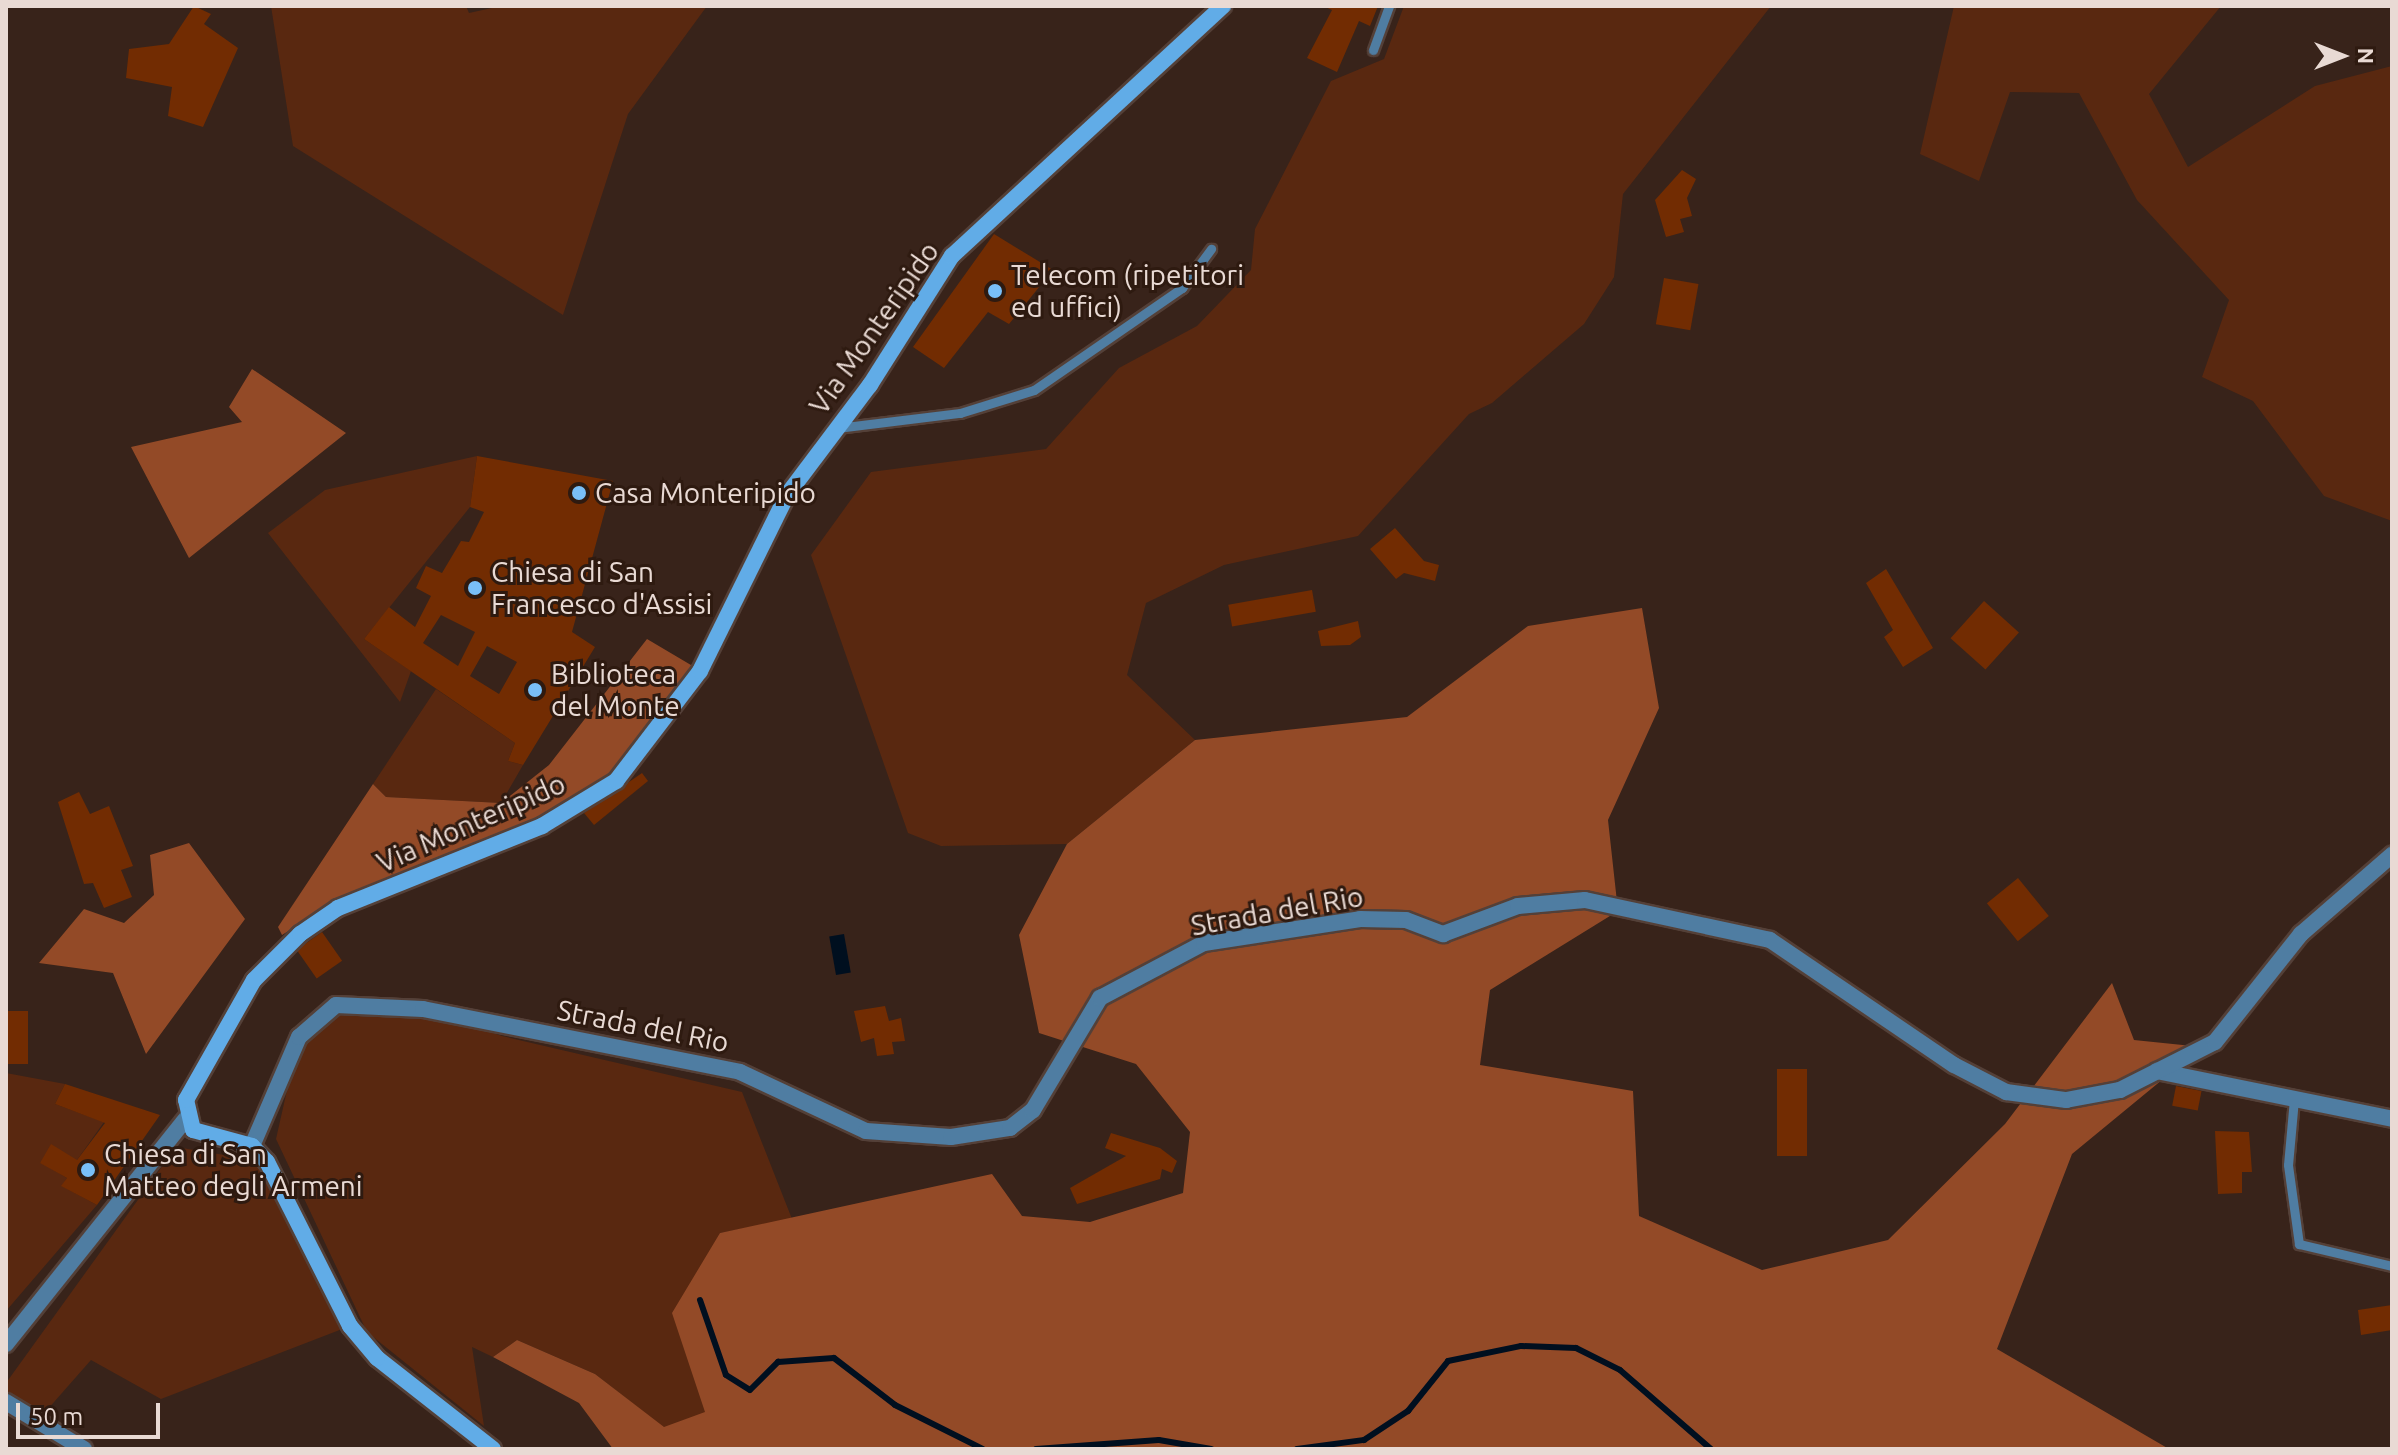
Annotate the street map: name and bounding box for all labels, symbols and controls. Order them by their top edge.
north arrow [2302,16,2382,96]
text: N [2354,48,2379,64]
street label: Via Monteripido [802,235,946,421]
place label: Telecom (ripetitori ed uffici) [1011,258,1244,324]
marker: Telecom (ripetitori ed uffici) [986,282,1004,300]
place label: Casa Monteripido [595,476,816,510]
marker: Casa Monteripido [570,484,588,502]
place label: Chiesa di San Francesco d'Assisi [491,555,712,621]
marker: Chiesa di San Francesco d'Assisi [466,579,484,597]
place label: Biblioteca del Monte [551,657,680,723]
marker: Biblioteca del Monte [526,681,544,699]
street label: Via Monteripido [372,766,570,880]
street label: Strada del Rio [1188,879,1366,943]
street label: Strada del Rio [554,993,732,1059]
place label: Chiesa di San Matteo degli Armeni [104,1137,363,1203]
marker: Chiesa di San Matteo degli Armeni [79,1161,97,1179]
scale bar [20,1387,164,1437]
text: 50 m [30,1403,83,1430]

